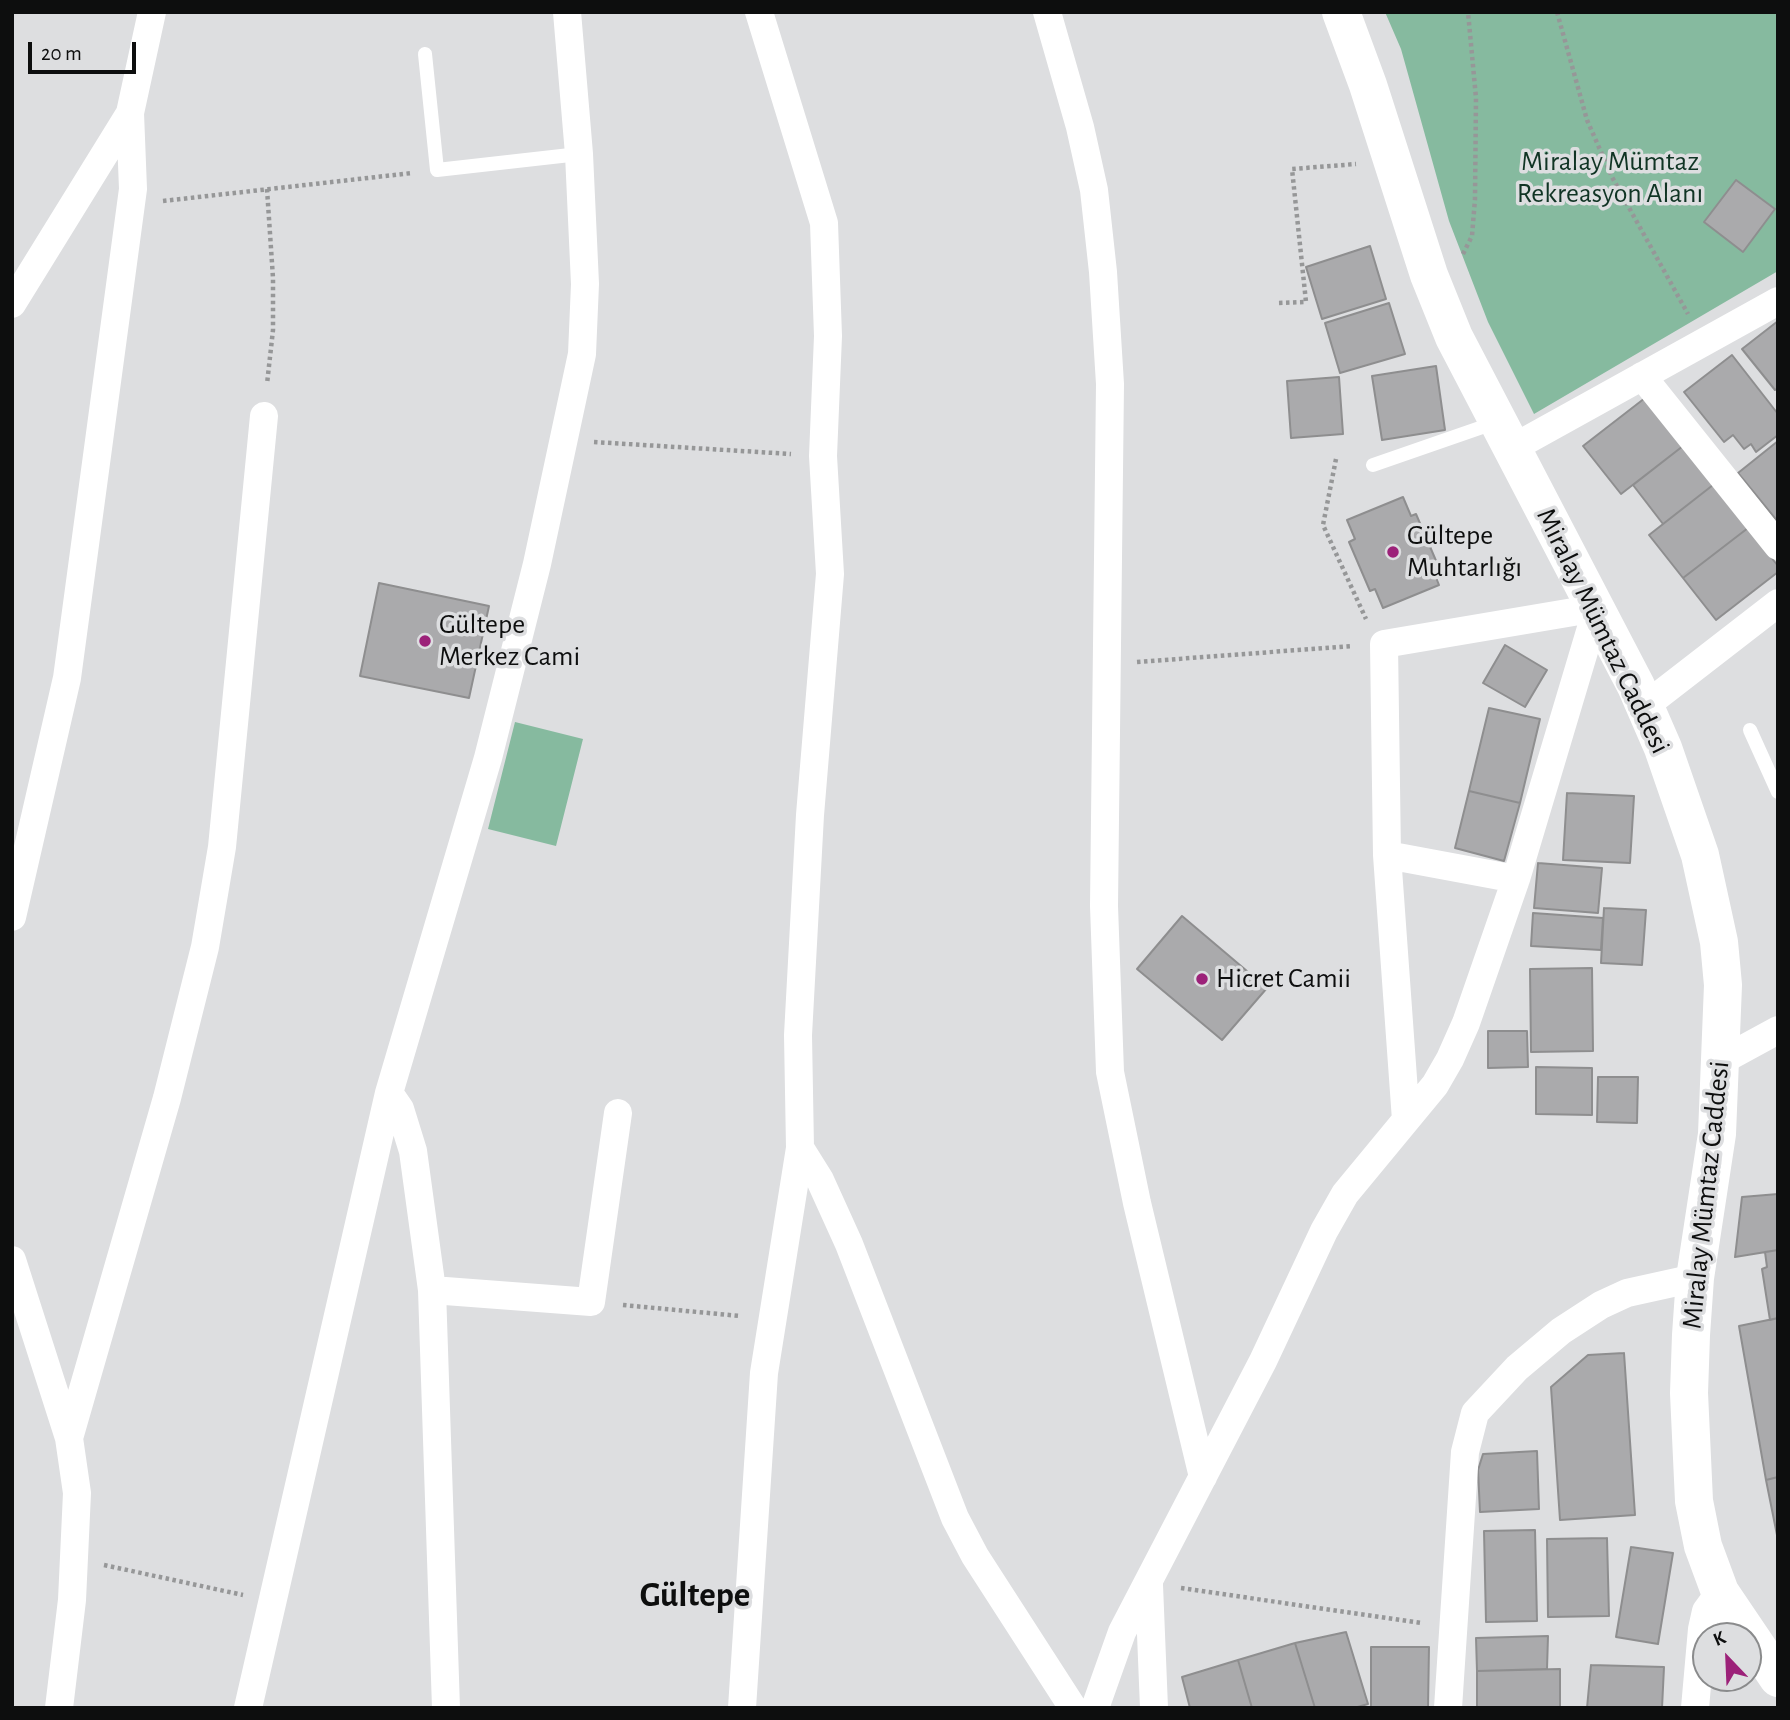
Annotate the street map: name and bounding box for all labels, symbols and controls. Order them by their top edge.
scale bar [32,28,140,72]
text: 20 m [41,43,82,64]
park label: Miralay Mümtaz Rekreasyon Alanı [1517,145,1703,211]
street label: Miralay Mümtaz Caddesi [1529,503,1677,759]
place label: Gültepe Muhtarlığı [1407,519,1522,585]
marker: Gültepe Muhtarlığı [1385,544,1401,560]
place label: Gültepe Merkez Cami [439,608,580,674]
marker: Gültepe Merkez Cami [417,633,433,649]
place label: Hicret Camii [1216,962,1351,996]
marker: Hicret Camii [1194,971,1210,987]
street label: Miralay Mümtaz Caddesi [1675,1059,1737,1331]
district label: Gültepe [640,1574,750,1616]
north arrow [1692,1622,1762,1692]
text: K [1711,1628,1728,1650]

